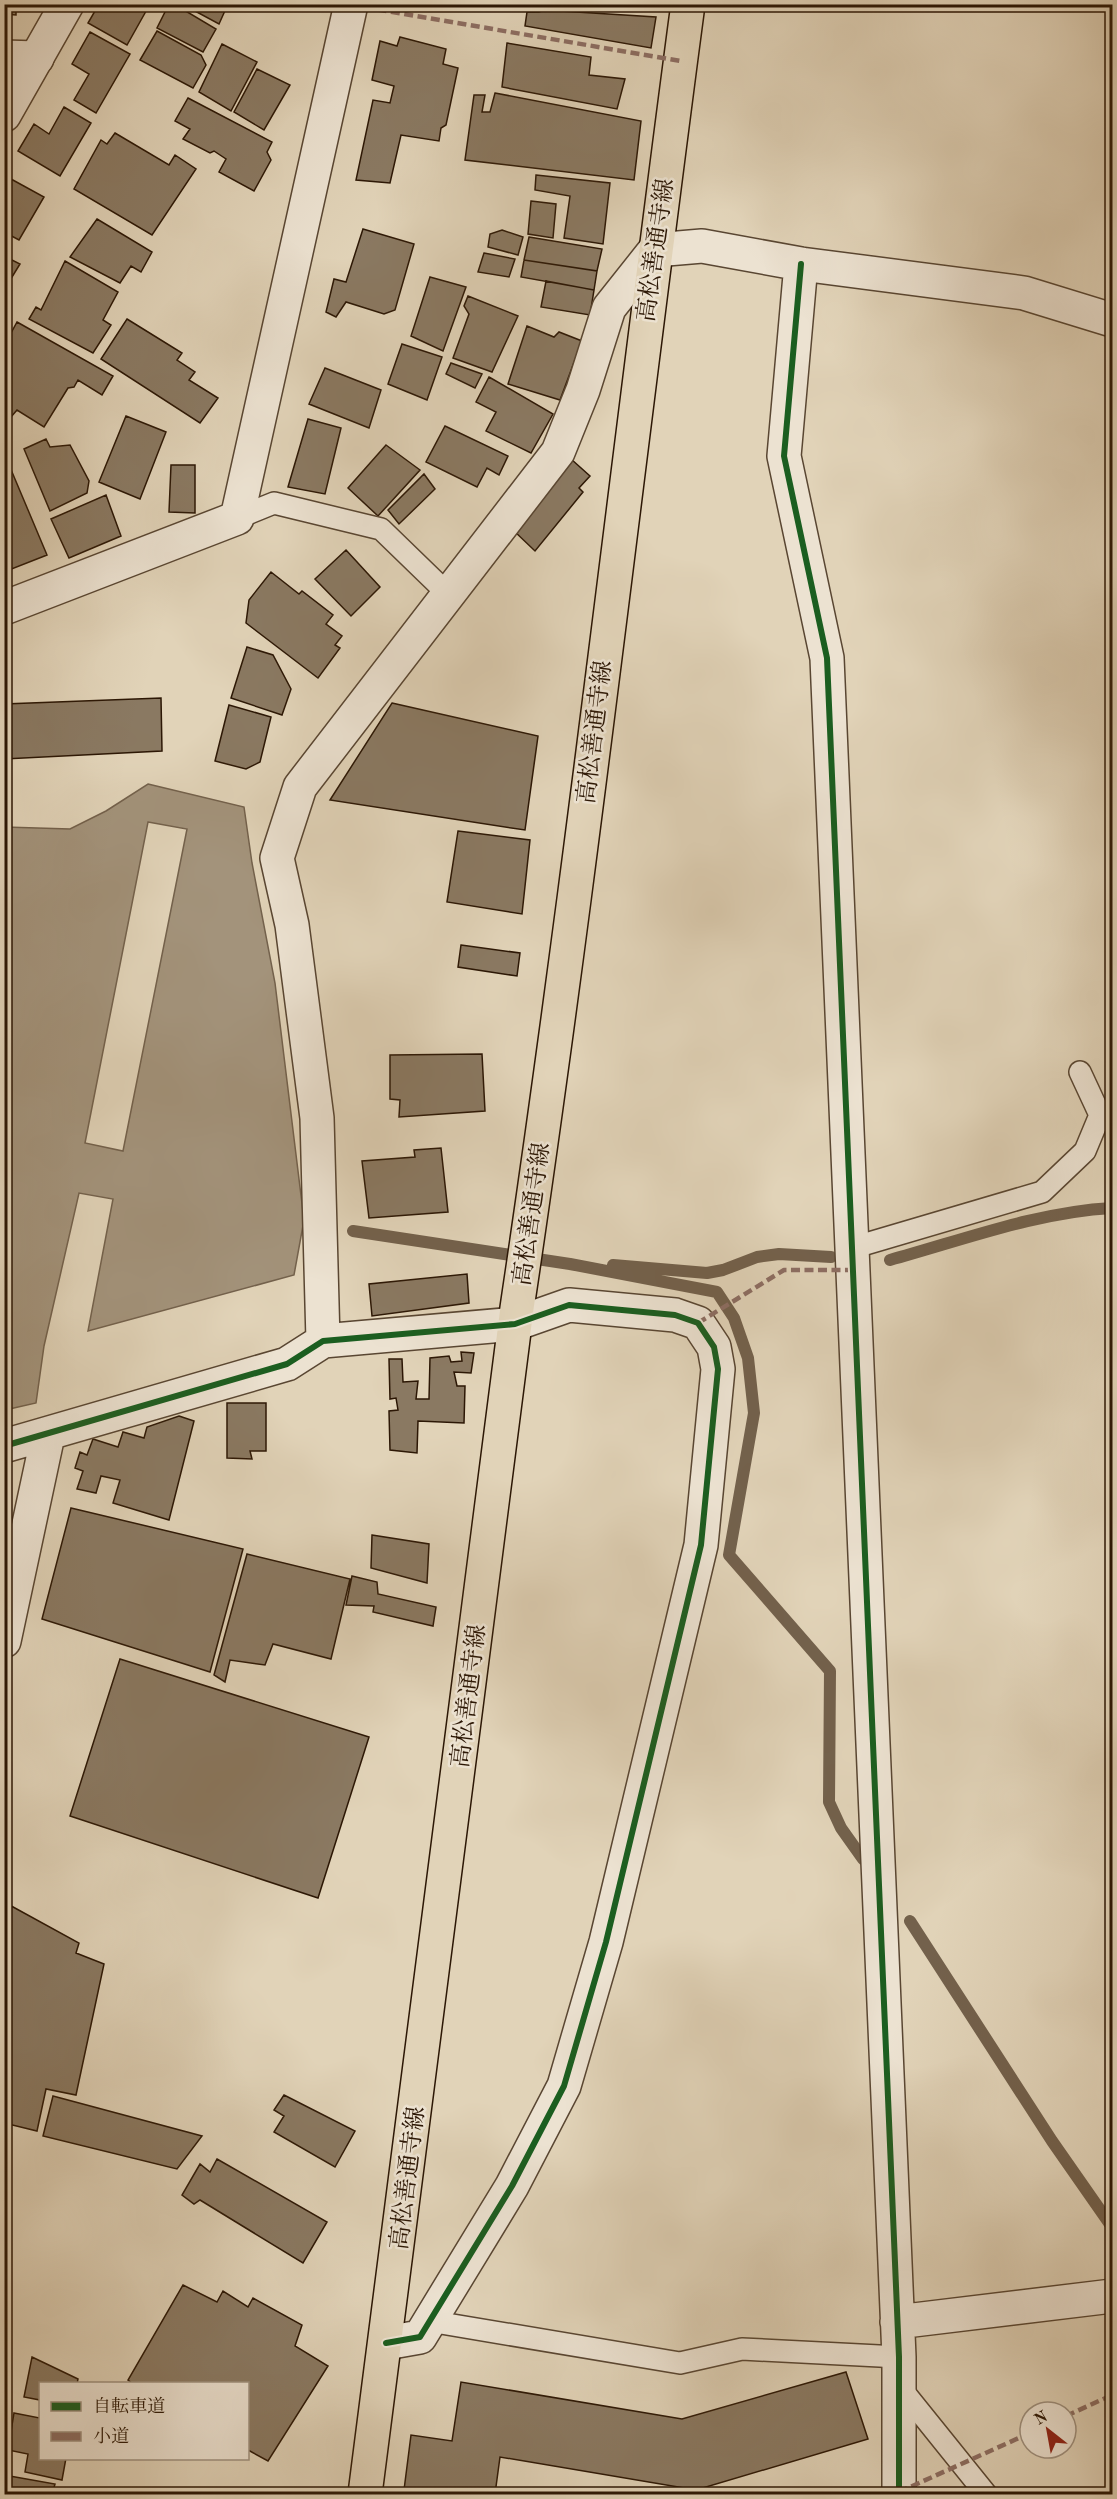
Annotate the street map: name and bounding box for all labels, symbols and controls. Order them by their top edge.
street label: 高松善通寺線 [632,177,679,323]
street label: 高松善通寺線 [572,659,617,805]
street label: 高松善通寺線 [508,1141,555,1287]
street label: 高松善通寺線 [446,1623,491,1769]
street label: 高松善通寺線 [385,2105,430,2251]
legend [39,2382,249,2460]
text: 自転車道 [93,2396,165,2416]
north arrow [1018,2400,1078,2460]
text: N [1032,2408,1051,2429]
text: 小道 [93,2426,129,2446]

